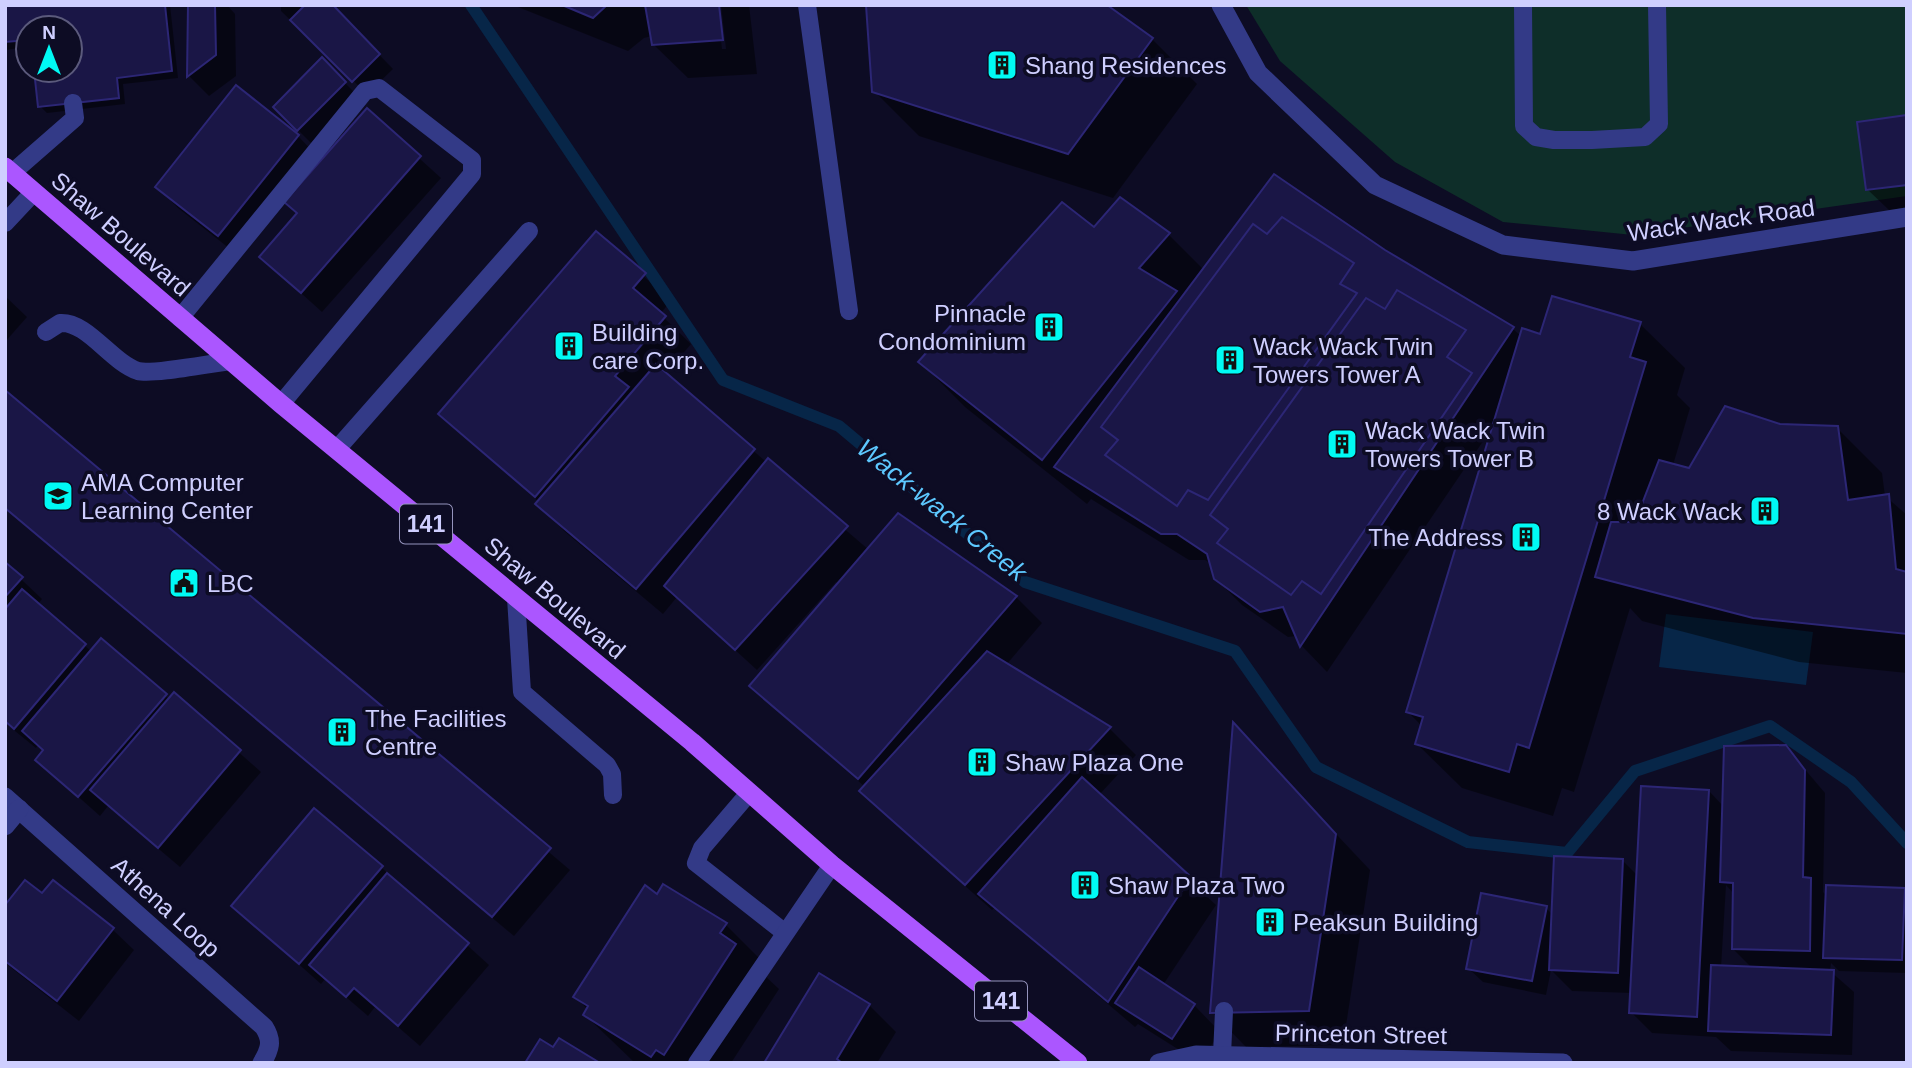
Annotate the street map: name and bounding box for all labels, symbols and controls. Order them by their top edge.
north arrow [14,14,84,84]
text: N [42,22,56,43]
building icon: Shang Residences [985,48,1019,82]
place label: Shang Residences [1025,52,1226,79]
street label: Shaw Boulevard [46,166,196,302]
street label: Wack Wack Road [1626,193,1816,247]
place label: Pinnacle Condominium [878,300,1026,355]
building icon: Pinnacle Condominium [1032,310,1066,344]
place label: Building care Corp. [592,319,704,374]
building icon: Building care Corp. [552,329,586,363]
place label: Wack Wack Twin Towers Tower A [1253,333,1433,388]
building icon: Wack Wack Twin Towers Tower A [1213,343,1247,377]
place label: Wack Wack Twin Towers Tower B [1365,417,1545,472]
building icon: Wack Wack Twin Towers Tower B [1325,427,1359,461]
water label: Wack-wack Creek [851,433,1034,589]
place label: AMA Computer Learning Center [81,469,253,524]
school or university icon: AMA Computer Learning Center [41,479,75,513]
building icon: 8 Wack Wack [1748,494,1782,528]
place label: 8 Wack Wack [1597,498,1743,525]
road number: 141 [400,504,452,544]
building icon: The Address [1509,520,1543,554]
place label: The Address [1368,524,1503,551]
street label: Shaw Boulevard [479,531,631,665]
public building icon: LBC [167,566,201,600]
place label: LBC [207,570,254,597]
place label: The Facilities Centre [365,705,506,760]
building icon: The Facilities Centre [325,715,359,749]
building icon: Shaw Plaza One [965,745,999,779]
place label: Shaw Plaza One [1005,749,1184,776]
street label: Athena Loop [106,851,226,963]
building icon: Shaw Plaza Two [1068,868,1102,902]
place label: Shaw Plaza Two [1108,872,1285,899]
building icon: Peaksun Building [1253,905,1287,939]
place label: Peaksun Building [1293,909,1478,936]
road number: 141 [975,982,1027,1020]
street label: Princeton Street [1275,1019,1448,1049]

